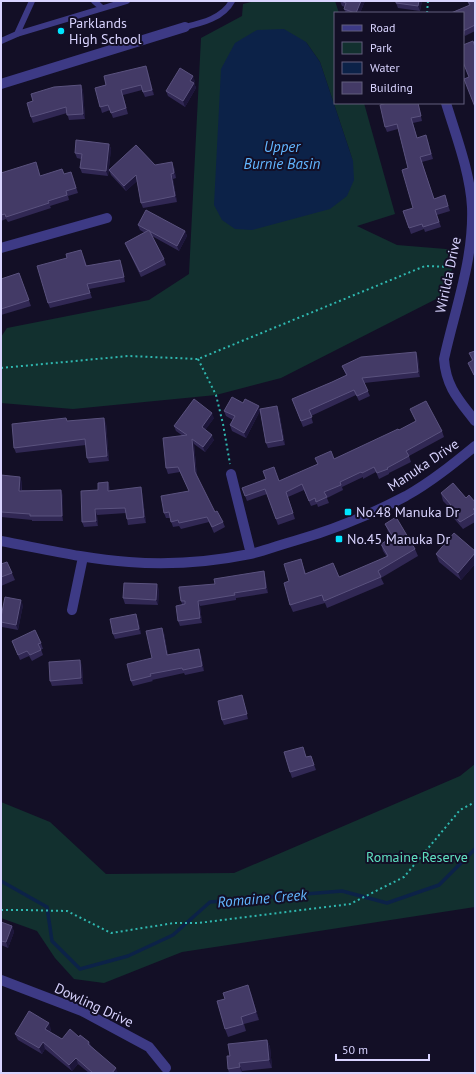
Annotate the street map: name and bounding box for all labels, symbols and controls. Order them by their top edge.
legend [334,12,464,104]
place label: Parklands High School [69,14,142,48]
text: Road [370,20,395,35]
marker: Parklands High School [56,26,66,36]
text: Park [370,40,392,55]
text: Water [370,60,400,75]
text: Building [370,80,413,95]
water label: Upper Burnie Basin [244,137,321,173]
street label: Wirilda Drive [431,235,465,315]
street label: Manuka Drive [384,435,462,495]
place label: No.48 Manuka Dr [356,503,460,521]
marker: No.48 Manuka Dr [343,507,353,517]
place label: No.45 Manuka Dr [347,530,451,548]
marker: No.45 Manuka Dr [334,534,344,544]
park label: Romaine Reserve [366,848,468,866]
water label: Romaine Creek [216,885,309,911]
street label: Dowling Drive [52,979,136,1031]
scale bar [336,1036,429,1062]
text: 50 m [342,1042,368,1057]

